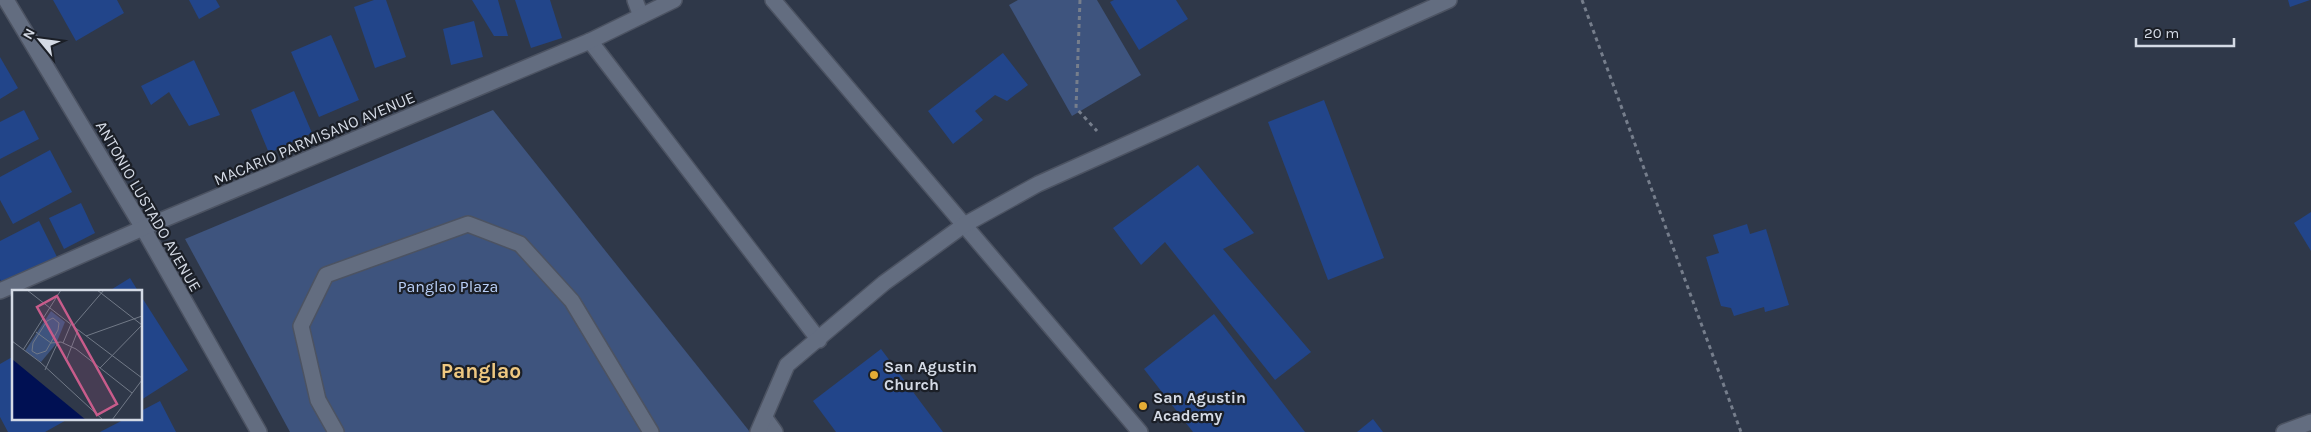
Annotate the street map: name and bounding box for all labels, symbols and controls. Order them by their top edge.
north arrow [15,15,65,65]
scale bar [2136,15,2234,47]
text: 20 m [2144,24,2179,42]
text: N [19,25,39,42]
street label: MACARIO PARMISANO AVENUE [211,87,418,189]
street label: ANTONIO LUSTADO AVENUE [92,118,205,295]
park label: Panglao Plaza [398,277,498,296]
inset map [12,290,142,420]
place label: San Agustin Church [884,357,977,394]
district label: Panglao [441,359,521,383]
marker: San Agustin Church [868,369,880,381]
place label: San Agustin Academy [1153,388,1246,425]
marker: San Agustin Academy [1137,400,1149,412]

